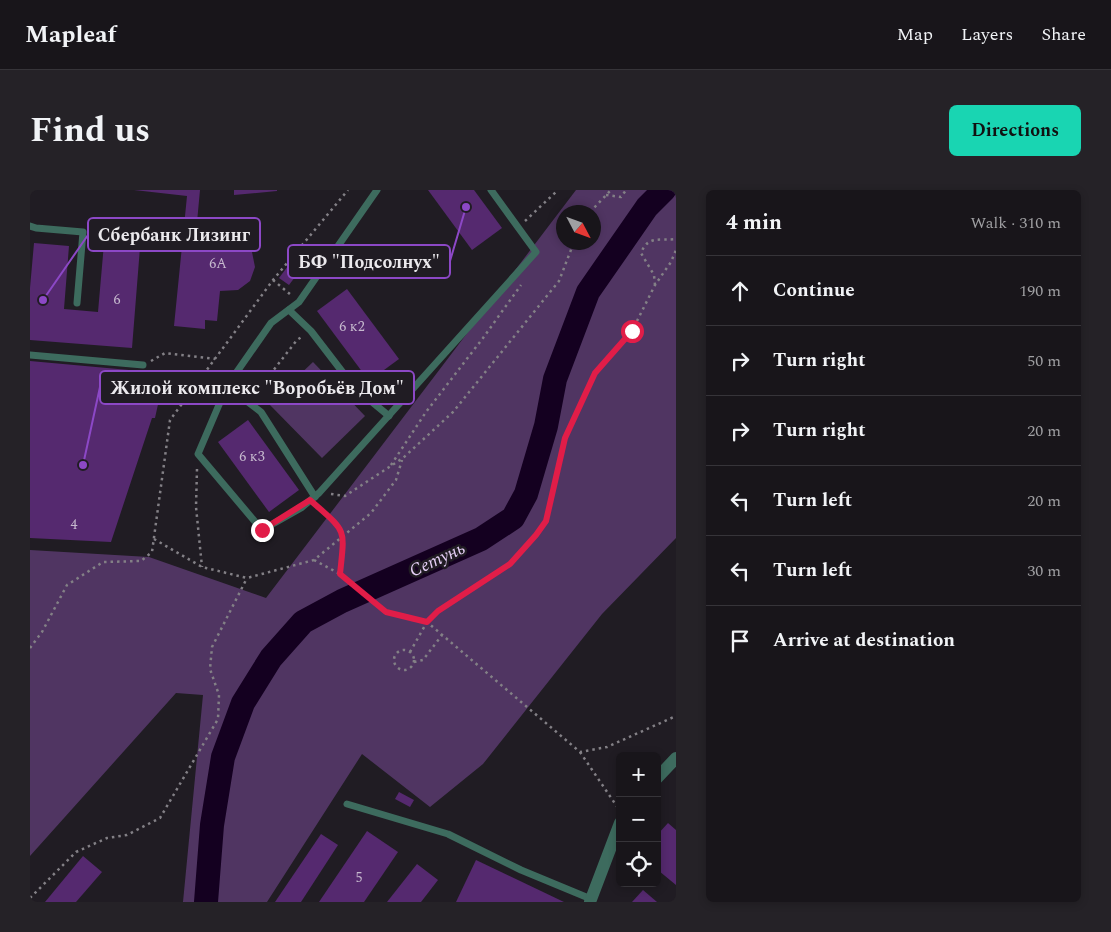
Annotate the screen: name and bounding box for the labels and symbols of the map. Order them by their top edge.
north arrow [556,205,601,250]
callout: Сбербанк Лизинг [88,218,260,251]
text: Сбербанк Лизинг [98,222,251,249]
callout: БФ "Подсолнух" [288,245,450,278]
text: БФ "Подсолнух" [298,249,440,276]
house number: 6А [209,253,227,274]
house number: 6 [114,289,121,310]
house number: 6 к2 [339,316,365,337]
route start [621,320,644,343]
callout: Жилой комплекс "Воробьёв Дом" [100,371,414,404]
text: Жилой комплекс "Воробьёв Дом" [110,375,404,402]
house number: 6 к3 [239,446,265,467]
house number: 4 [71,514,78,535]
route end [251,519,274,542]
water label: Сетунь [405,535,470,584]
house number: 5 [356,867,363,888]

